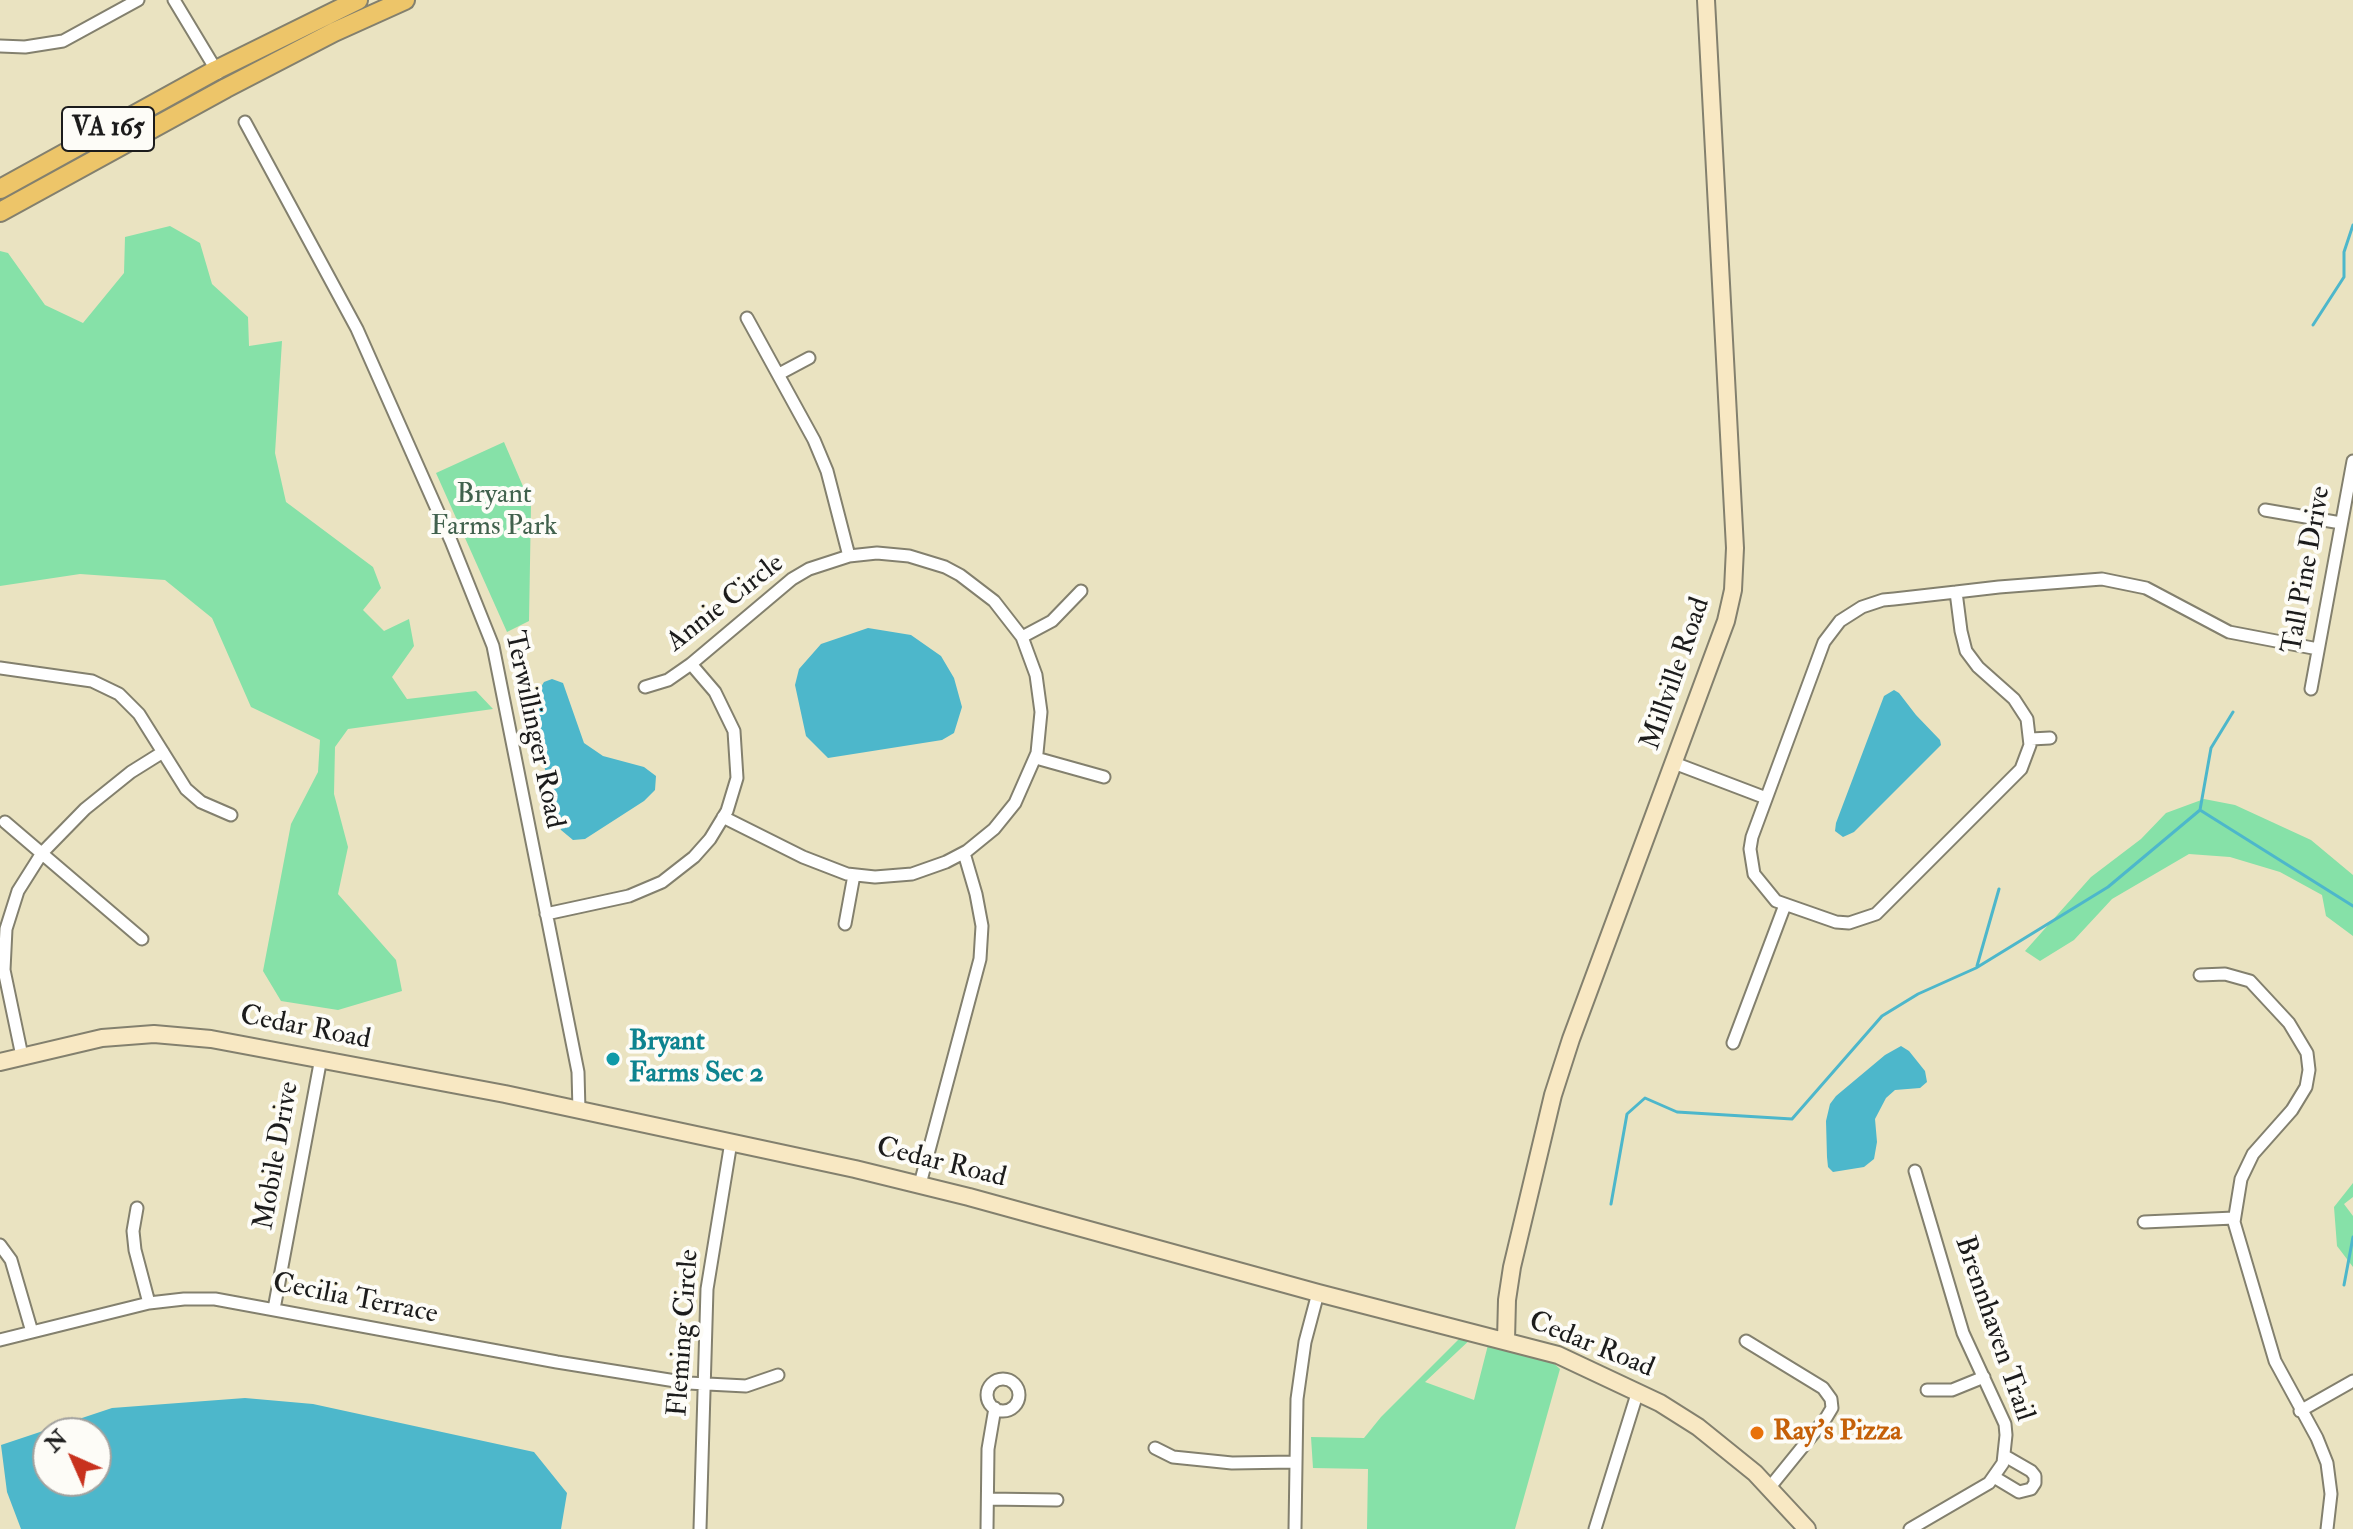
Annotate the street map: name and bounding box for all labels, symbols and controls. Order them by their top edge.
road number: VA 165 [62,107,154,151]
park label: Bryant Farms Park [431,479,557,545]
street label: Tall Pine Drive [2277,484,2339,656]
street label: Annie Circle [661,548,791,660]
street label: Millville Road [1635,594,1719,754]
street label: Terwillinger Road [496,628,570,832]
street label: Cedar Road [237,1000,373,1058]
place label: Bryant Farms Sec 2 [629,1026,764,1092]
marker: Bryant Farms Sec 2 [604,1050,622,1068]
street label: Mobile Drive [248,1079,308,1233]
street label: Cedar Road [873,1132,1009,1196]
street label: Brennhaven Trail [1946,1232,2040,1426]
street label: Fleming Circle [662,1248,708,1418]
street label: Cecilia Terrace [270,1268,440,1332]
street label: Cedar Road [1523,1306,1659,1386]
place label: Ray's Pizza [1773,1416,1902,1450]
north arrow [32,1417,112,1497]
marker: Ray's Pizza [1748,1424,1766,1442]
text: N [40,1425,73,1458]

